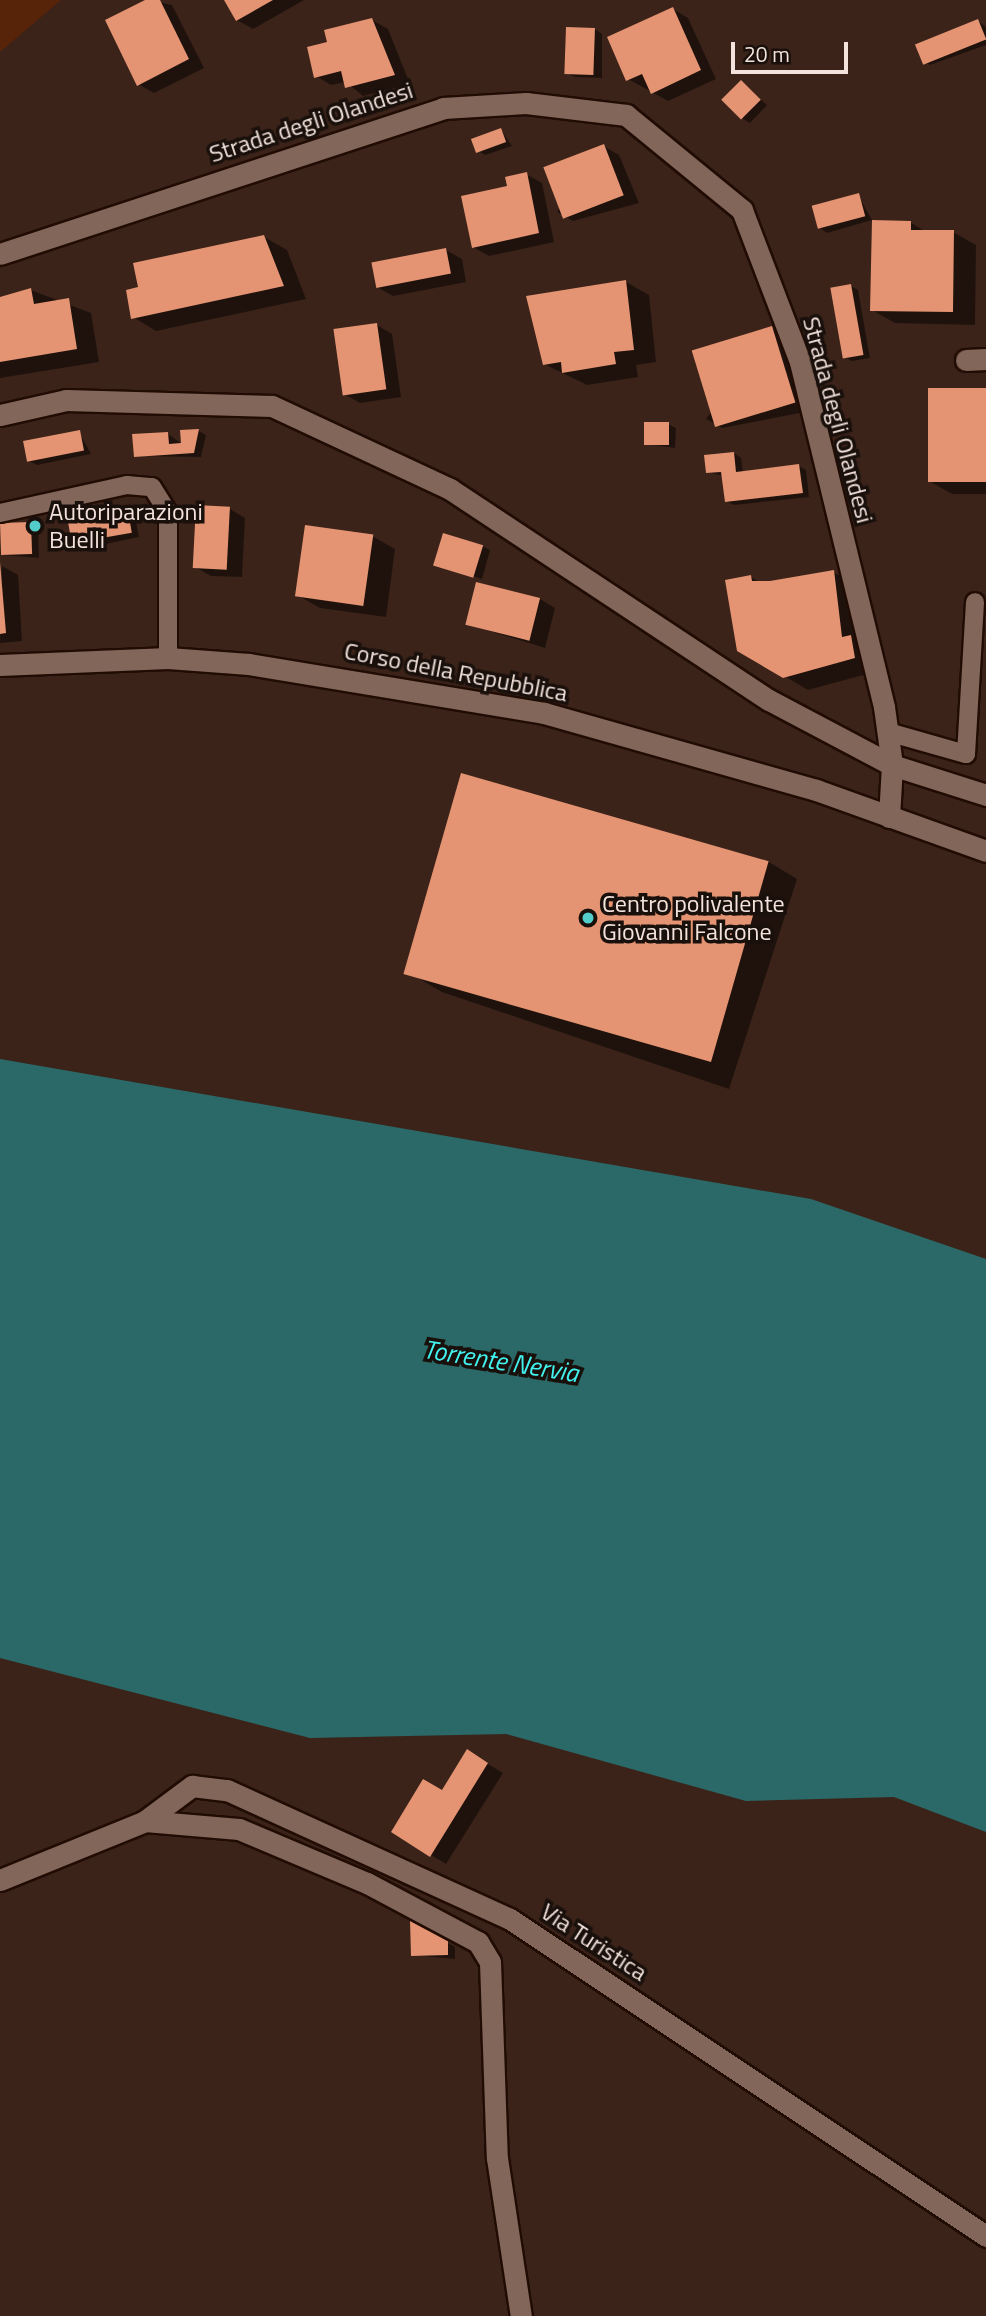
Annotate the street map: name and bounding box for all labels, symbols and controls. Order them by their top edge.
scale bar [734,28,851,72]
text: 20 m [744,38,790,70]
street label: Strada degli Olandesi [206,76,416,168]
street label: Strada degli Olandesi [797,314,879,526]
place label: Autoriparazioni Buelli [49,498,203,554]
marker: Autoriparazioni Buelli [27,518,43,534]
street label: Corso della Repubblica [342,636,570,708]
place label: Centro polivalente Giovanni Falcone [602,890,785,946]
marker: Centro polivalente Giovanni Falcone [580,910,596,926]
water label: Torrente Nervia [421,1333,581,1389]
street label: Via Turistica [536,1897,652,1987]

